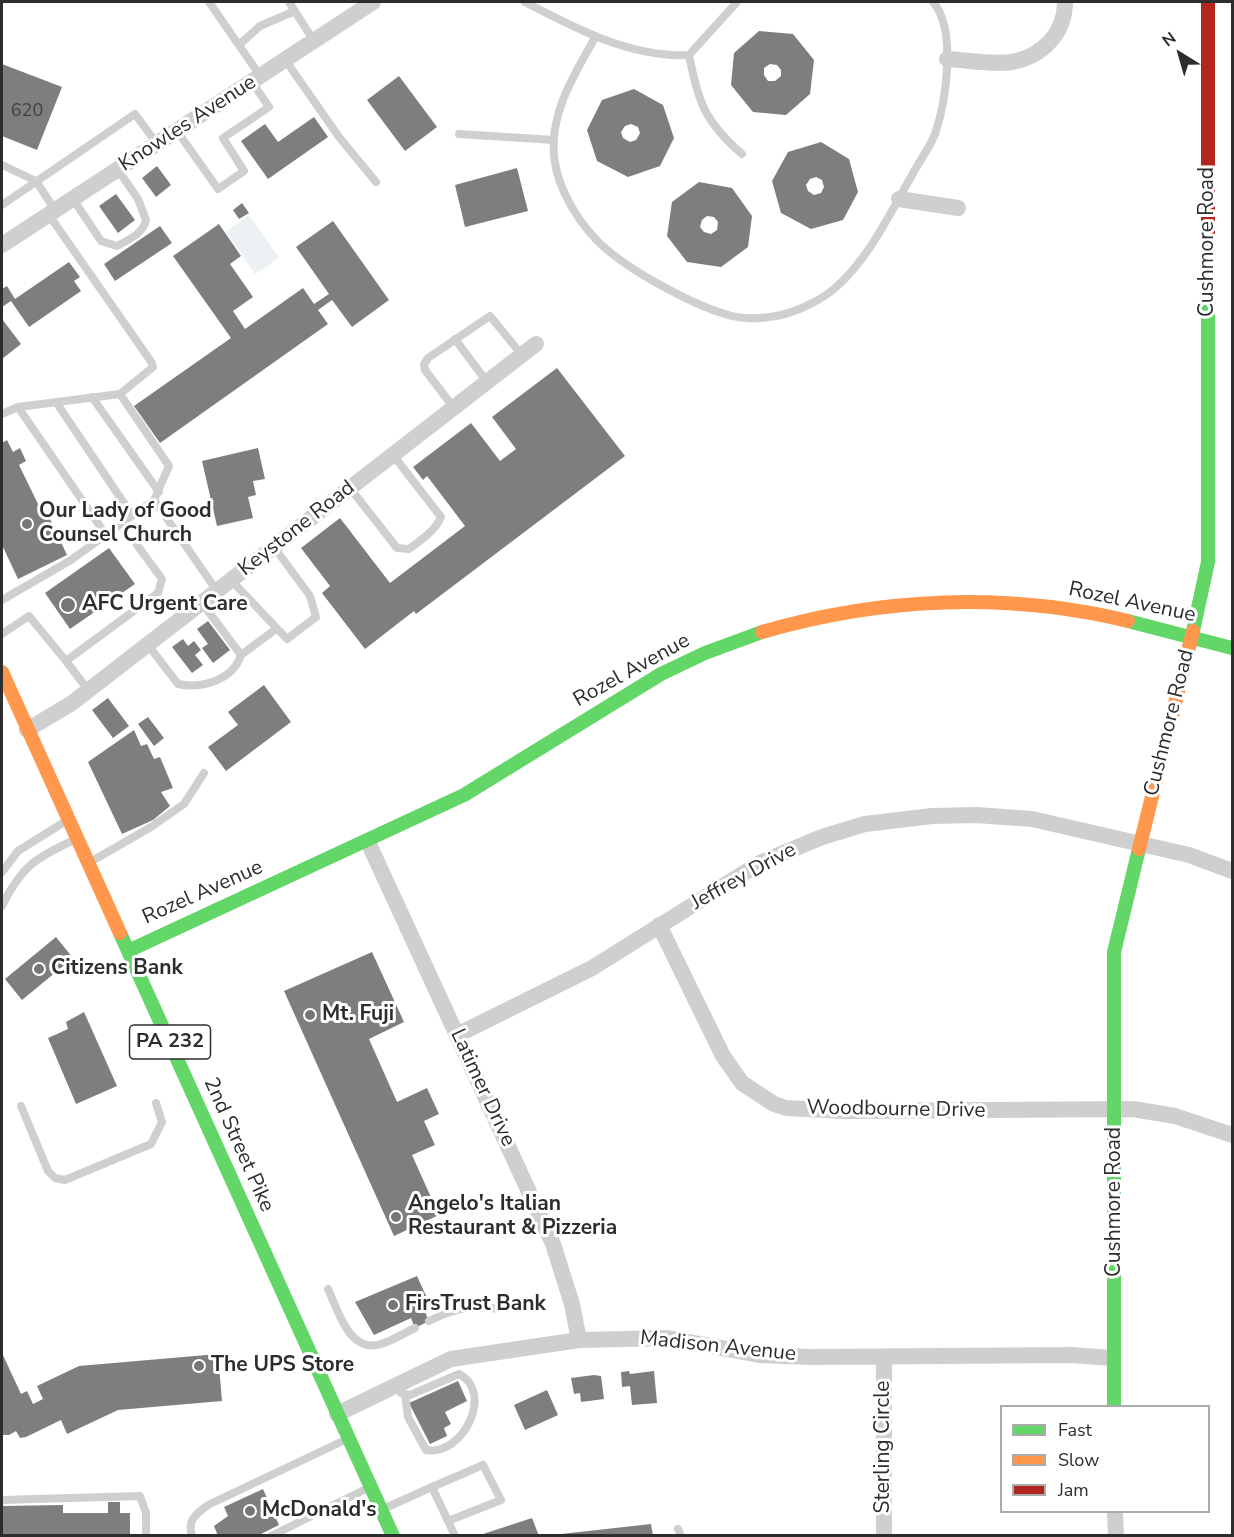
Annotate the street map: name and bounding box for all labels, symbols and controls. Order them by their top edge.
north arrow [1150,24,1210,84]
text: N [1158,27,1181,52]
street label: Knowles Avenue [115,70,261,178]
house number: 620 [11,101,43,123]
street label: Cushmore Road [1195,167,1221,317]
street label: Keystone Road [234,476,360,582]
place label: Our Lady of Good Counsel Church [39,499,212,549]
marker: Our Lady of Good Counsel Church [20,517,34,531]
street label: Rozel Avenue [1066,577,1198,629]
place label: AFC Urgent Care [82,592,248,618]
marker: AFC Urgent Care [59,596,77,614]
street label: Rozel Avenue [569,629,695,713]
street label: Cushmore Road [1140,647,1200,799]
street label: Jeffrey Drive [687,838,801,916]
street label: Rozel Avenue [139,855,267,931]
place label: Citizens Bank [51,956,183,982]
marker: Citizens Bank [32,962,46,976]
place label: Mt. Fuji [322,1002,394,1028]
marker: Mt. Fuji [303,1008,317,1022]
road number: PA 232 [130,1025,210,1059]
street label: Latimer Drive [444,1025,520,1151]
street label: 2nd Street Pike [197,1074,279,1216]
street label: Woodbourne Drive [806,1096,986,1124]
street label: Cushmore Road [1102,1127,1128,1277]
place label: Angelo's Italian Restaurant & Pizzeria [408,1192,617,1242]
marker: Angelo's Italian Restaurant & Pizzeria [389,1210,403,1224]
place label: FirsTrust Bank [405,1292,546,1318]
marker: FirsTrust Bank [386,1298,400,1312]
street label: Madison Avenue [639,1326,797,1368]
place label: The UPS Store [211,1353,354,1379]
marker: The UPS Store [192,1359,206,1373]
street label: Sterling Circle [871,1381,897,1513]
legend [1000,1405,1210,1513]
text: Fast [1058,1418,1092,1442]
text: Slow [1058,1448,1099,1472]
text: Jam [1058,1478,1089,1502]
place label: McDonald's [262,1498,377,1524]
marker: McDonald's [243,1504,257,1518]

